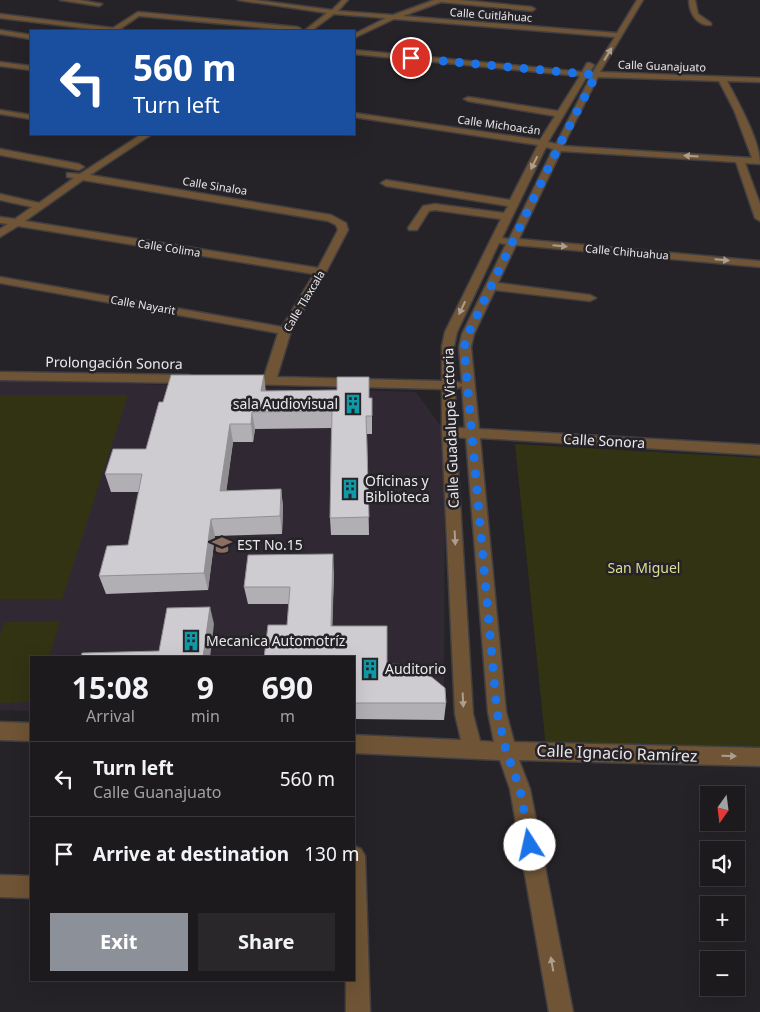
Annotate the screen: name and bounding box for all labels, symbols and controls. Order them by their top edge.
street label: Calle Cuitláhuac [449,4,533,25]
pin [390,37,432,79]
text: 560 m [133,44,236,91]
icon: arrive [397,44,425,72]
one-way arrow [603,48,612,61]
icon: left [50,50,115,115]
street label: Calle Guanajuato [618,56,707,75]
text: Turn left [133,89,220,119]
street label: Calle Michoacán [457,111,542,138]
one-way arrow [683,152,699,160]
one-way arrow [529,155,538,170]
street label: Calle Sinaloa [182,173,249,198]
street label: Calle Colima [136,235,202,260]
street label: Calle Chihuahua [585,240,670,263]
one-way arrow [552,243,568,251]
one-way arrow [714,257,730,265]
street label: Calle Tlaxcala [279,267,328,334]
street label: Calle Nayarit [110,291,177,318]
one-way arrow [458,301,466,315]
street label: Calle Guadalupe Victoria [438,347,463,509]
street label: Prolongación Sonora [45,352,183,373]
building icon: sala Audiovisual [342,393,364,415]
place label: sala Audiovisual [233,394,338,413]
street label: Calle Sonora [563,429,646,452]
place label: Oficinas y Biblioteca [365,471,430,506]
building icon: Oficinas y Biblioteca [339,478,361,500]
one-way arrow [451,530,459,546]
school or university icon: EST No.15 [211,534,233,556]
place label: EST No.15 [237,535,303,554]
park label: San Miguel [608,558,680,577]
building icon: Mecanica Automotríz [180,630,202,652]
place label: Mecanica Automotríz [206,631,346,650]
building icon: Auditorio [359,658,381,680]
place label: Auditorio [385,659,446,678]
text: 15:08 [72,667,149,708]
text: 9 [197,667,214,708]
text: 690 [262,667,313,708]
one-way arrow [460,692,468,708]
text: Arrival [86,705,135,727]
text: min [191,705,220,727]
text: m [280,705,295,727]
street label: Calle Ignacio Ramírez [536,739,698,767]
one-way arrow [722,752,738,760]
text: Turn left [93,755,174,781]
icon: left [50,765,78,793]
text: 560 m [280,766,335,792]
text: Calle Guanajuato [93,781,221,803]
north arrow [700,786,745,831]
map controls [700,786,745,996]
position arrow [503,818,555,870]
icon: arrive [50,840,78,868]
text: Arrive at destination [93,841,289,867]
text: 130 m [304,841,360,867]
button: sound [700,841,745,886]
button: + [700,896,745,941]
button: Exit [50,913,188,971]
button: Share [198,913,335,971]
button: − [700,951,745,996]
one-way arrow [547,956,555,972]

